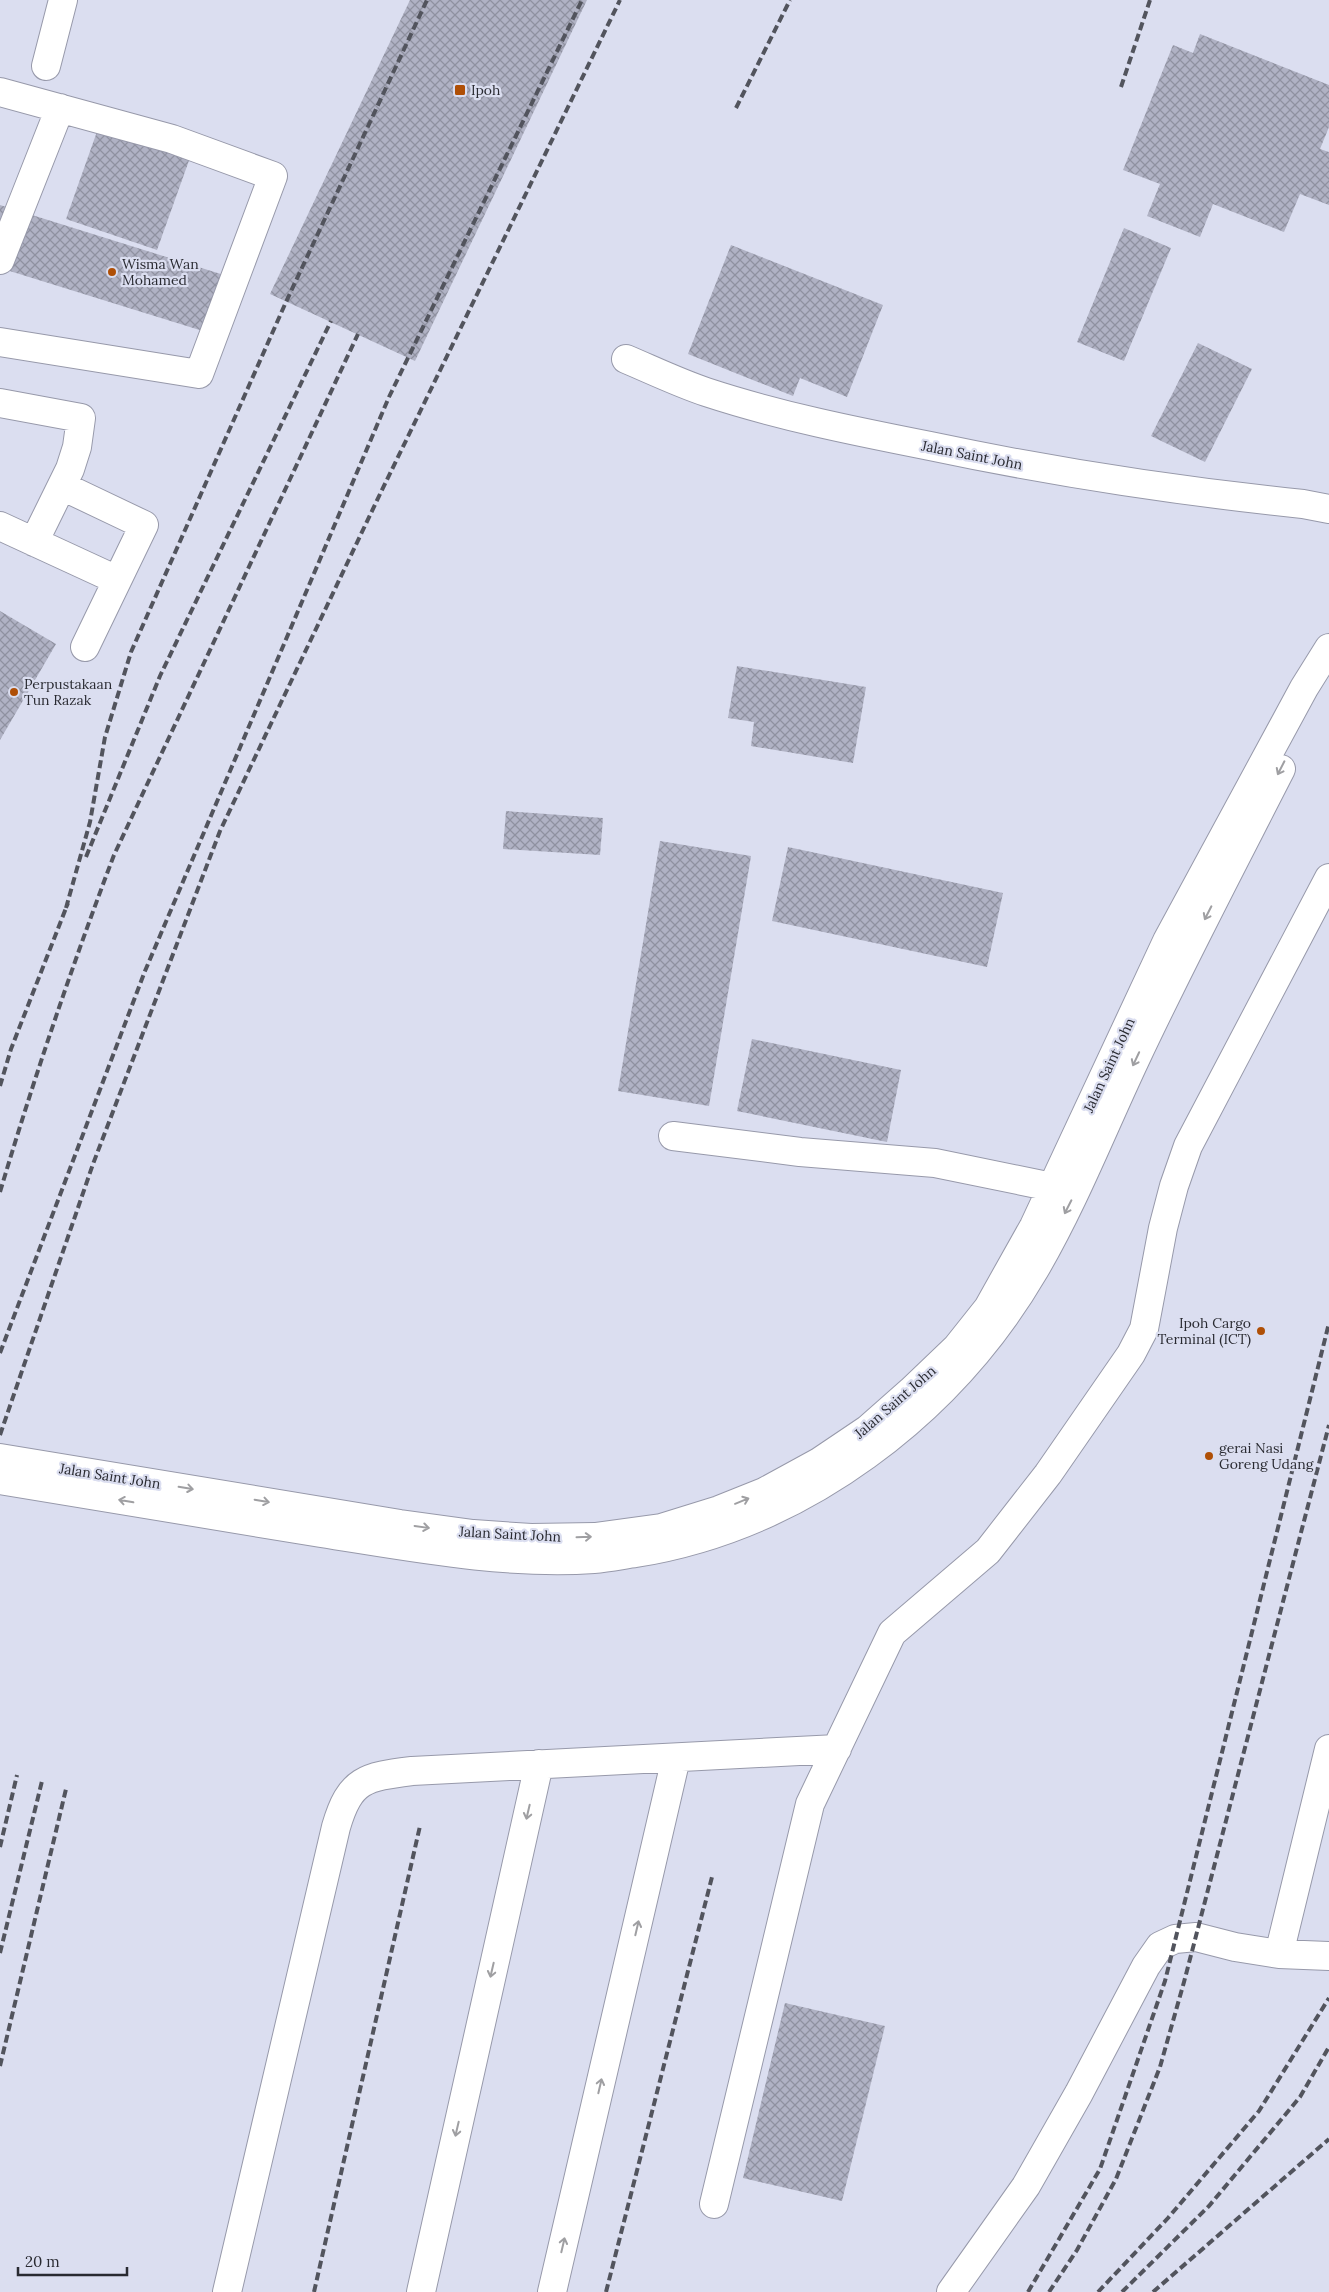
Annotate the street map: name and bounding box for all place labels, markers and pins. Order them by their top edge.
place label: Ipoh [471,81,500,99]
marker: Ipoh [453,83,467,97]
place label: Wisma Wan Mohamed [122,255,199,289]
marker: Wisma Wan Mohamed [106,266,118,278]
place label: Perpustakaan Tun Razak [24,675,113,709]
marker: Perpustakaan Tun Razak [8,686,20,698]
place label: Ipoh Cargo Terminal (ICT) [1158,1314,1251,1348]
marker: Ipoh Cargo Terminal (ICT) [1255,1325,1267,1337]
place label: gerai Nasi Goreng Udang [1219,1439,1314,1473]
marker: gerai Nasi Goreng Udang [1203,1450,1215,1462]

